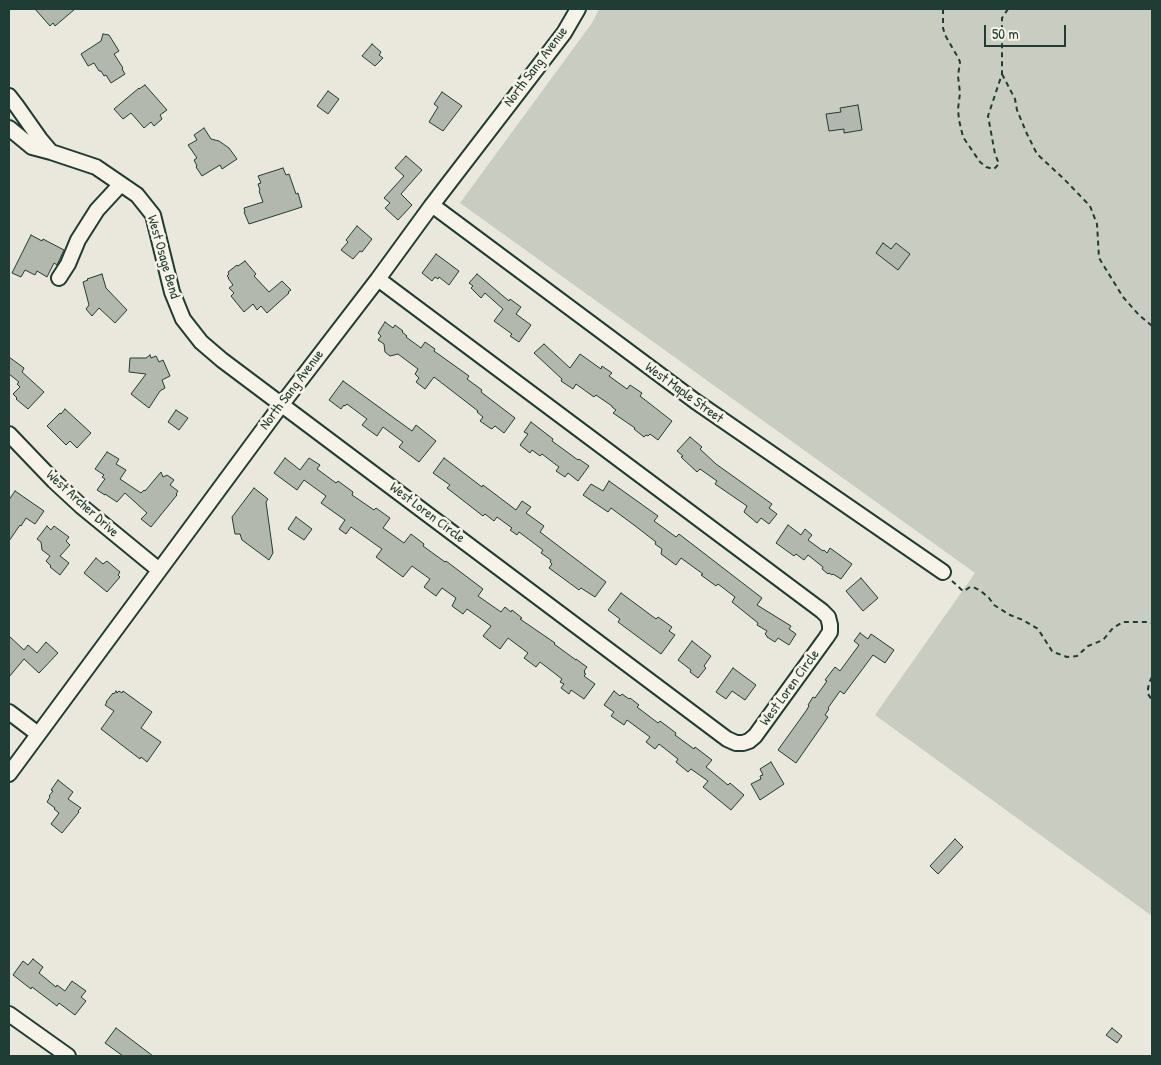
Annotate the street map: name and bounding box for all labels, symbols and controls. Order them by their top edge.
scale bar [986,15,1068,47]
text: 50 m [992,23,1019,44]
street label: North Sang Avenue [501,24,571,110]
street label: West Osage Bend [143,213,183,301]
street label: North Sang Avenue [257,347,327,433]
street label: West Maple Street [642,359,726,427]
street label: West Archer Drive [42,467,122,541]
street label: West Loren Circle [386,479,468,547]
street label: West Loren Circle [757,647,823,729]

